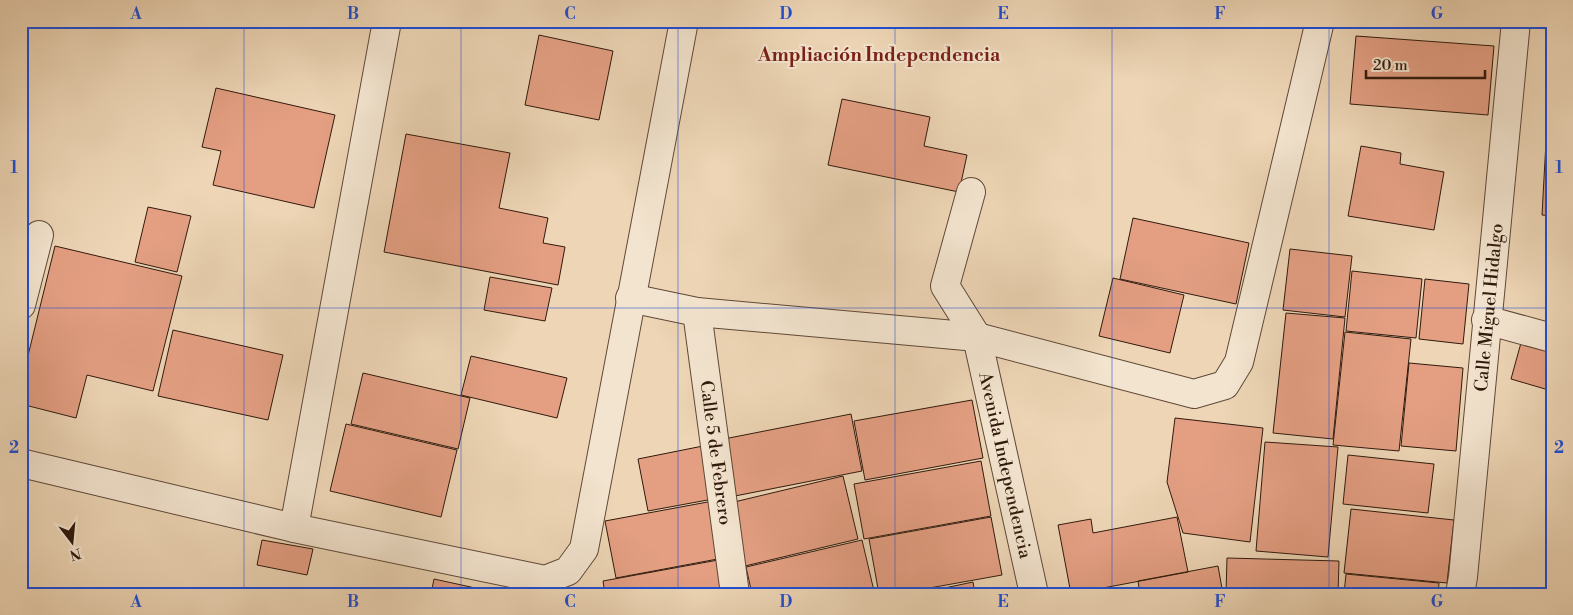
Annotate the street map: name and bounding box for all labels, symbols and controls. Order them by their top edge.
text: A [129,4,142,24]
text: B [347,4,359,24]
text: C [564,4,576,24]
text: D [780,4,793,24]
text: E [997,4,1009,24]
text: F [1214,4,1226,24]
text: G [1431,4,1444,24]
district label: Ampliación Independencia [757,43,1001,67]
scale bar [1366,48,1484,80]
text: 20 m [1373,56,1408,75]
text: 1 [10,158,18,178]
text: 1 [1555,158,1563,178]
street label: Calle Miguel Hidalgo [1470,222,1509,393]
street label: Avenida Independencia [973,369,1037,562]
street label: Calle 5 de Febrero [694,379,737,527]
text: 2 [9,438,19,458]
text: 2 [1554,438,1564,458]
north arrow [48,518,98,568]
text: N [68,543,83,564]
text: A [129,592,142,612]
text: B [347,592,359,612]
text: C [564,592,576,612]
text: D [780,592,793,612]
text: E [997,592,1009,612]
text: F [1214,592,1226,612]
text: G [1431,592,1444,612]

